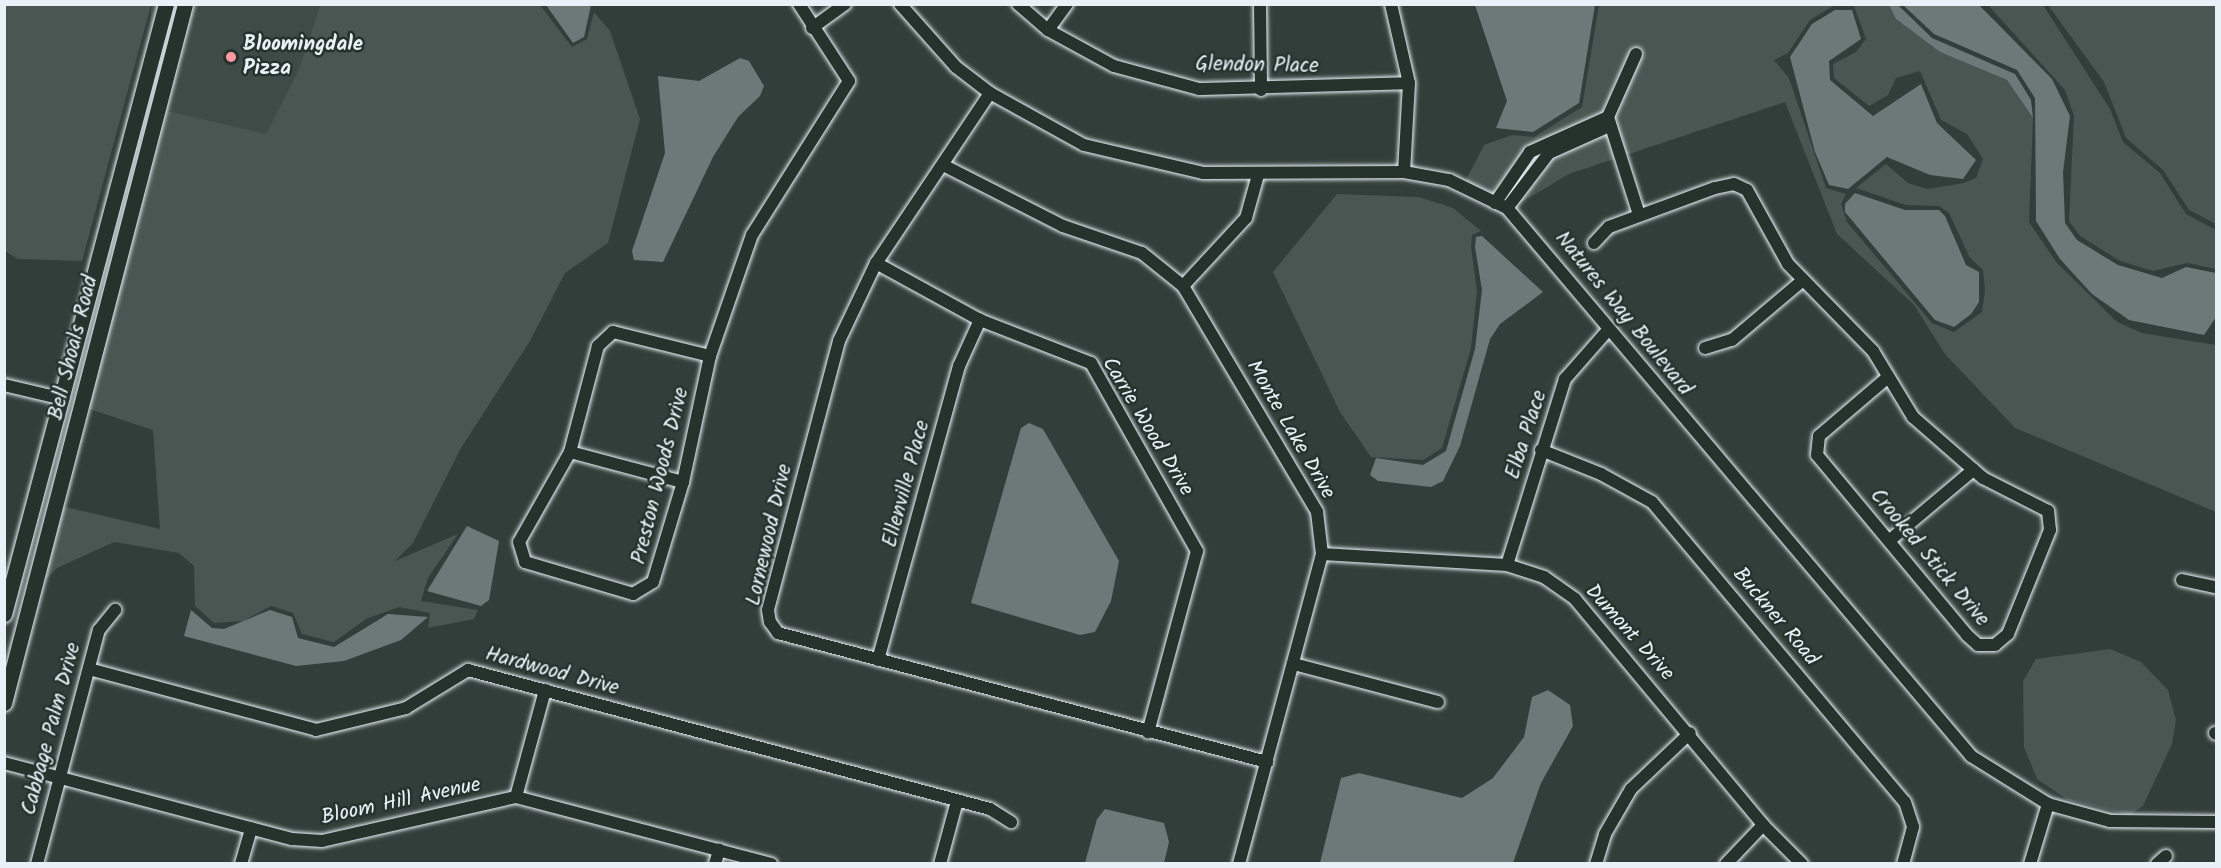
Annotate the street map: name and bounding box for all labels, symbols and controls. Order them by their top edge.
place label: Bloomingdale Pizza [243,32,363,82]
marker: Bloomingdale Pizza [224,50,238,64]
street label: Glendon Place [1195,52,1319,80]
street label: Natures Way Boulevard [1549,227,1697,401]
street label: Bell Shoals Road [44,273,104,423]
street label: Carrie Wood Drive [1096,353,1198,501]
street label: Monte Lake Drive [1240,356,1340,504]
street label: Preston Woods Drive [627,385,695,567]
street label: Elba Place [1501,387,1553,483]
street label: Ellenville Place [878,418,936,550]
street label: Lornewood Drive [741,462,799,608]
street label: Crooked Stick Drive [1864,484,1994,632]
street label: Buckner Road [1727,563,1823,671]
street label: Dumont Drive [1579,579,1679,687]
street label: Cabbage Palm Drive [17,640,87,818]
street label: Hardwood Drive [482,642,622,702]
street label: Bloom Hill Avenue [319,773,483,831]

